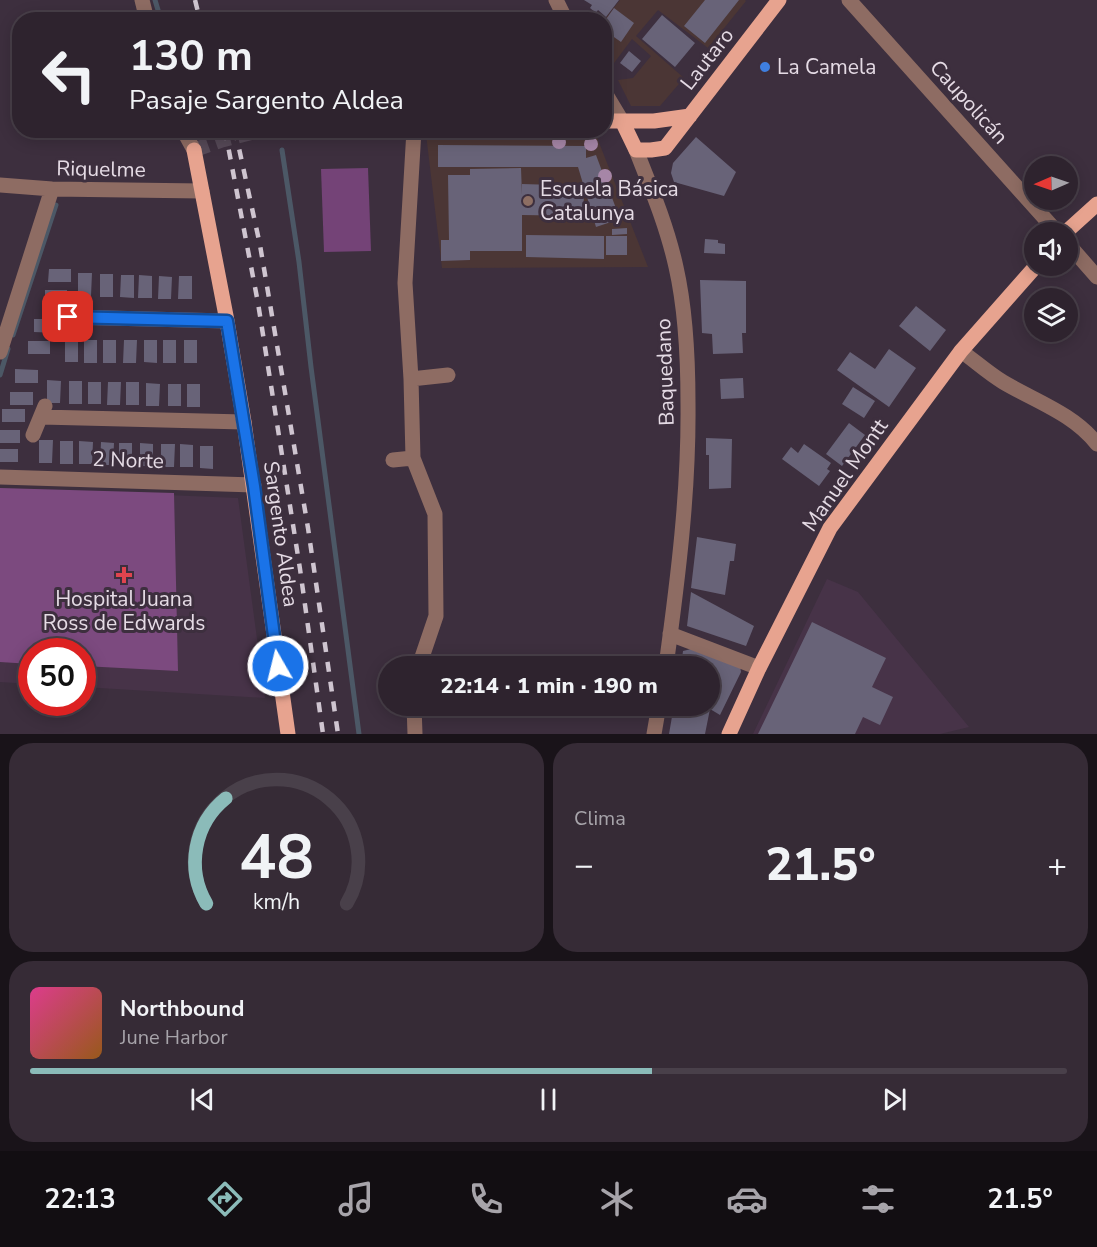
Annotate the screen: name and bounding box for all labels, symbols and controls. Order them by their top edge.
street label: Lautaro [674,22,740,96]
text: 130 m [129,28,253,85]
icon: left [30,36,108,114]
place label: La Camela [777,53,876,81]
street label: Caupolicán [924,54,1014,150]
marker: La Camela [758,60,772,74]
text: Pasaje Sargento Aldea [129,82,404,119]
street label: Riquelme [56,154,146,184]
north arrow [1024,156,1078,210]
map controls [1024,156,1078,342]
place label: Escuela Básica Catalunya [540,175,679,227]
marker: Escuela Básica Catalunya [521,194,535,208]
button: sound [1024,222,1078,276]
button: layers [1024,288,1078,342]
pin [42,291,93,342]
icon: arrive [51,300,84,333]
street label: Baquedano [649,318,681,426]
street label: Manuel Montt [796,413,895,537]
street label: 2 Norte [92,445,164,475]
street label: Sargento Aldea [257,459,305,609]
marker: Hospital Juana Ross de Edwards [115,566,133,584]
place label: Hospital Juana Ross de Edwards [43,585,205,637]
position arrow [246,634,310,698]
speed limit sign: 50 [18,638,96,716]
text: 22:14 · 1 min · 190 m [440,671,658,701]
text: Clima [574,805,626,832]
text: 48 [239,815,314,900]
text: 21.5° [766,835,875,896]
text: − [574,843,594,888]
text: + [1047,843,1067,888]
text: km/h [253,888,300,918]
text: Northbound [120,994,244,1024]
text: June Harbor [120,1024,228,1051]
icon: previous [186,1083,219,1116]
icon: pause [532,1083,565,1116]
icon: next [878,1083,911,1116]
icon: directions [204,1178,246,1220]
icon: music [335,1178,377,1220]
icon: phone [465,1178,507,1220]
icon: climate [596,1178,638,1220]
icon: car [726,1178,768,1220]
icon: filters [857,1178,899,1220]
text: 22:13 [44,1181,116,1218]
text: 21.5° [987,1181,1053,1218]

